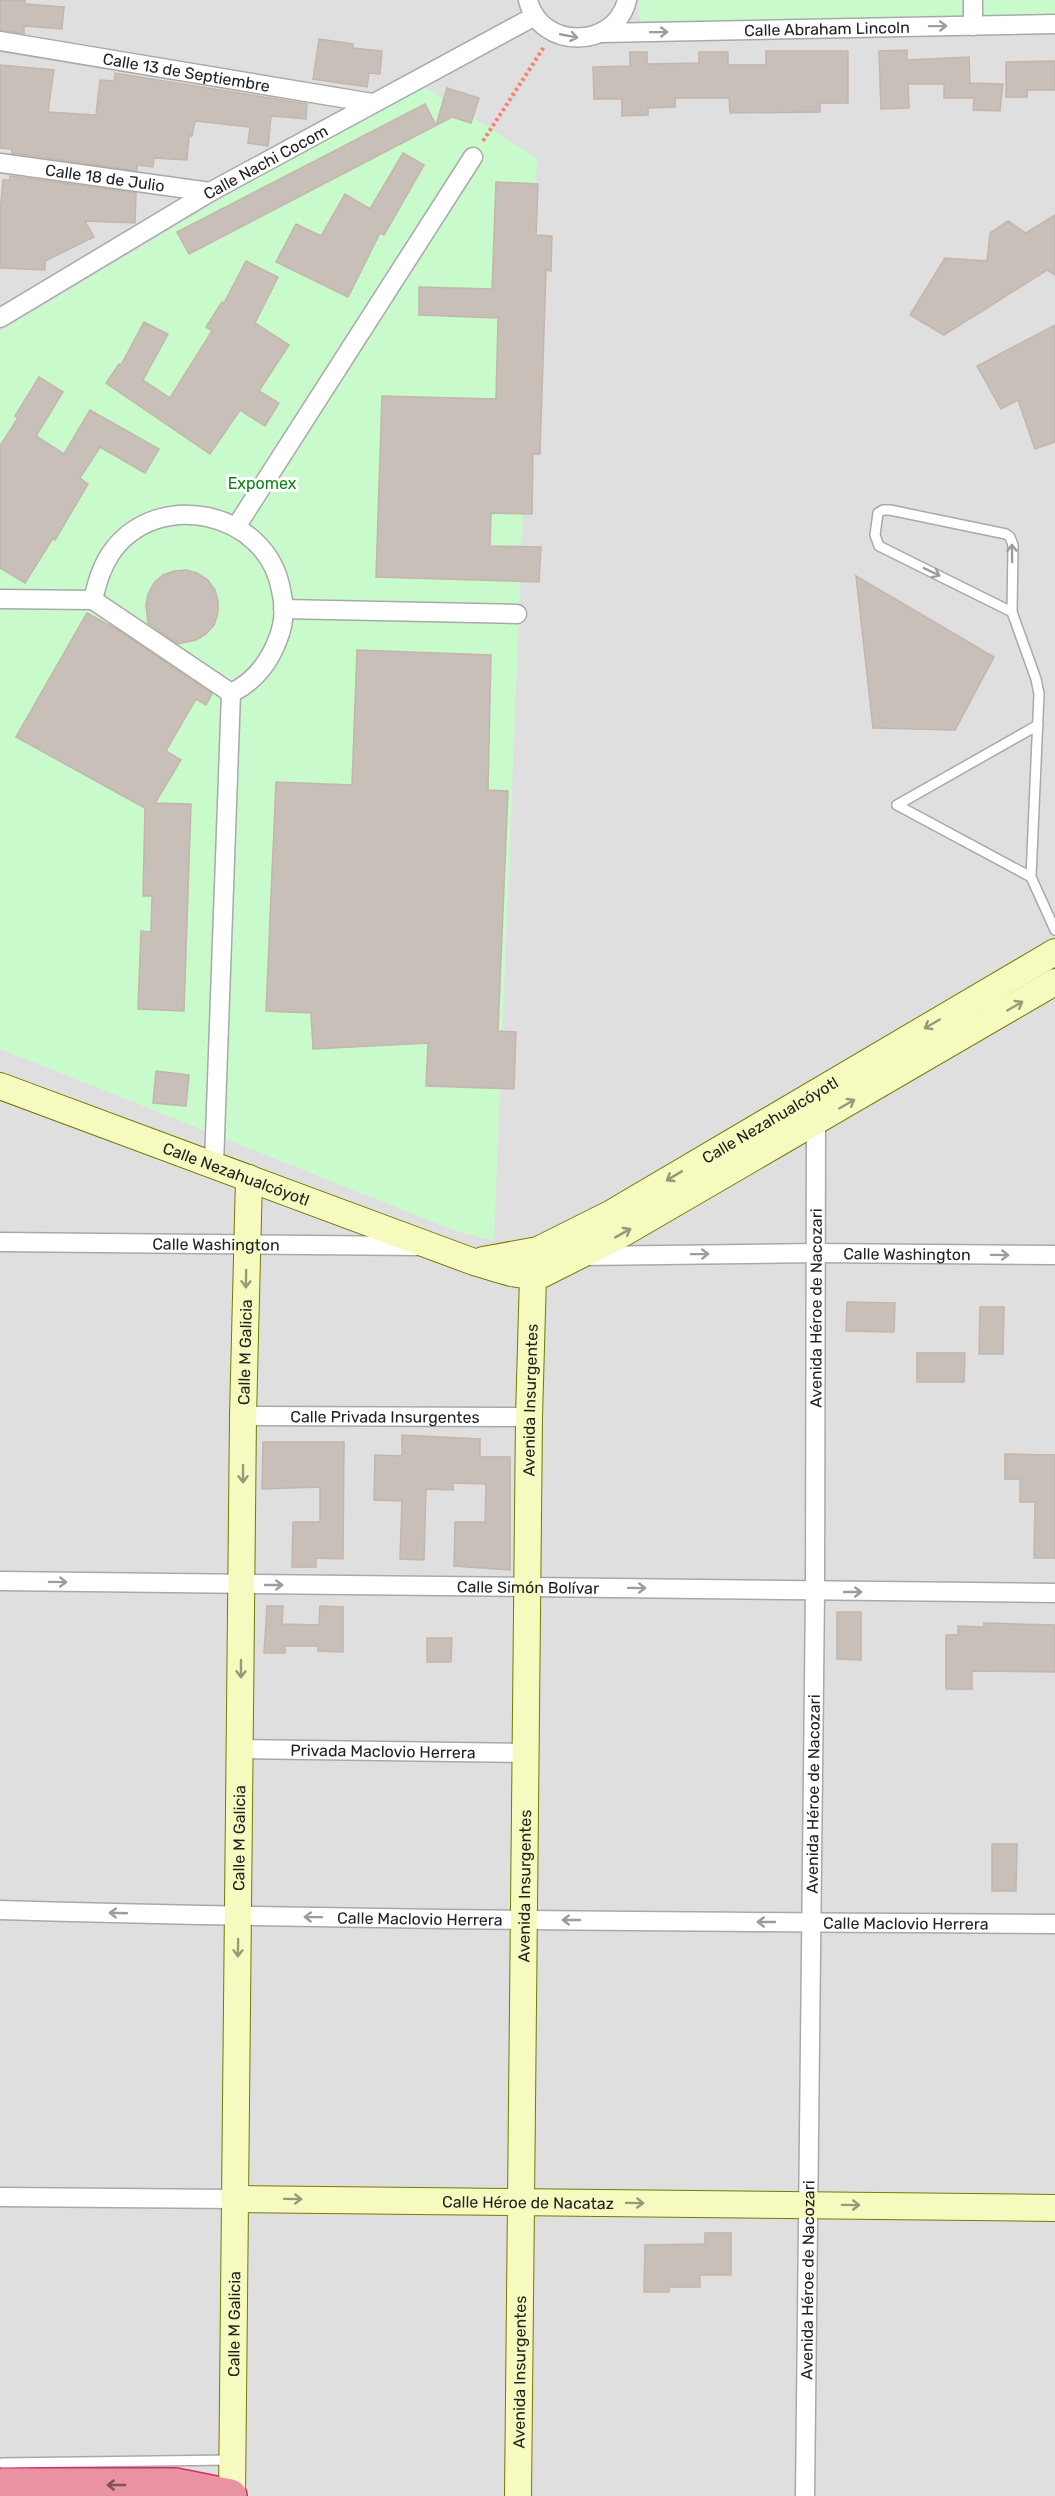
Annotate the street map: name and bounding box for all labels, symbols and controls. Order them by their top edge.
street label: Calle Abraham Lincoln [744,18,910,40]
one-way arrow [928,21,948,32]
one-way arrow [649,26,669,37]
one-way arrow [559,31,578,42]
street label: Calle 13 de Septiembre [101,49,271,96]
street label: Calle Nachi Cocom [200,121,331,204]
street label: Calle 18 de Julio [44,160,166,196]
park label: Expomex [228,474,297,493]
one-way arrow [1007,544,1018,564]
one-way arrow [922,566,940,578]
one-way arrow [1006,999,1023,1011]
one-way arrow [924,1018,941,1030]
street label: Calle Nezahualcóyotl [699,1073,842,1168]
one-way arrow [838,1097,855,1109]
street label: Calle Nezahualcóyotl [160,1138,312,1210]
one-way arrow [666,1170,683,1182]
street label: Avenida Héroe de Nacozari [806,1208,826,1408]
one-way arrow [614,1227,631,1239]
street label: Calle Washington [152,1234,280,1255]
street label: Calle Washington [843,1244,971,1264]
one-way arrow [689,1248,709,1260]
one-way arrow [989,1249,1009,1261]
one-way arrow [241,1268,252,1288]
street label: Calle M Galicia [234,1299,256,1405]
street label: Avenida Insurgentes [519,1323,542,1477]
street label: Calle Privada Insurgentes [290,1407,480,1427]
one-way arrow [237,1463,248,1483]
one-way arrow [48,1576,68,1588]
street label: Calle Simón Bolívar [457,1577,599,1598]
one-way arrow [264,1579,284,1591]
one-way arrow [627,1583,647,1594]
one-way arrow [843,1586,863,1598]
one-way arrow [236,1658,247,1678]
street label: Avenida Héroe de Nacozari [803,1694,824,1894]
street label: Privada Maclovio Herrera [290,1741,476,1762]
street label: Calle M Galicia [229,1785,249,1891]
street label: Avenida Insurgentes [514,1809,535,1963]
one-way arrow [108,1907,128,1919]
street label: Calle Maclovio Herrera [337,1908,503,1930]
one-way arrow [303,1912,323,1923]
street label: Calle Maclovio Herrera [823,1914,989,1934]
one-way arrow [561,1915,581,1926]
one-way arrow [756,1916,776,1928]
one-way arrow [232,1937,244,1957]
street label: Avenida Héroe de Nacozari [797,2180,818,2380]
street label: Calle Héroe de Nacataz [442,2192,614,2213]
one-way arrow [282,2193,302,2205]
one-way arrow [624,2197,644,2209]
one-way arrow [840,2199,860,2211]
street label: Calle M Galicia [224,2271,244,2377]
street label: Avenida Insurgentes [509,2295,530,2449]
one-way arrow [107,2479,127,2491]

